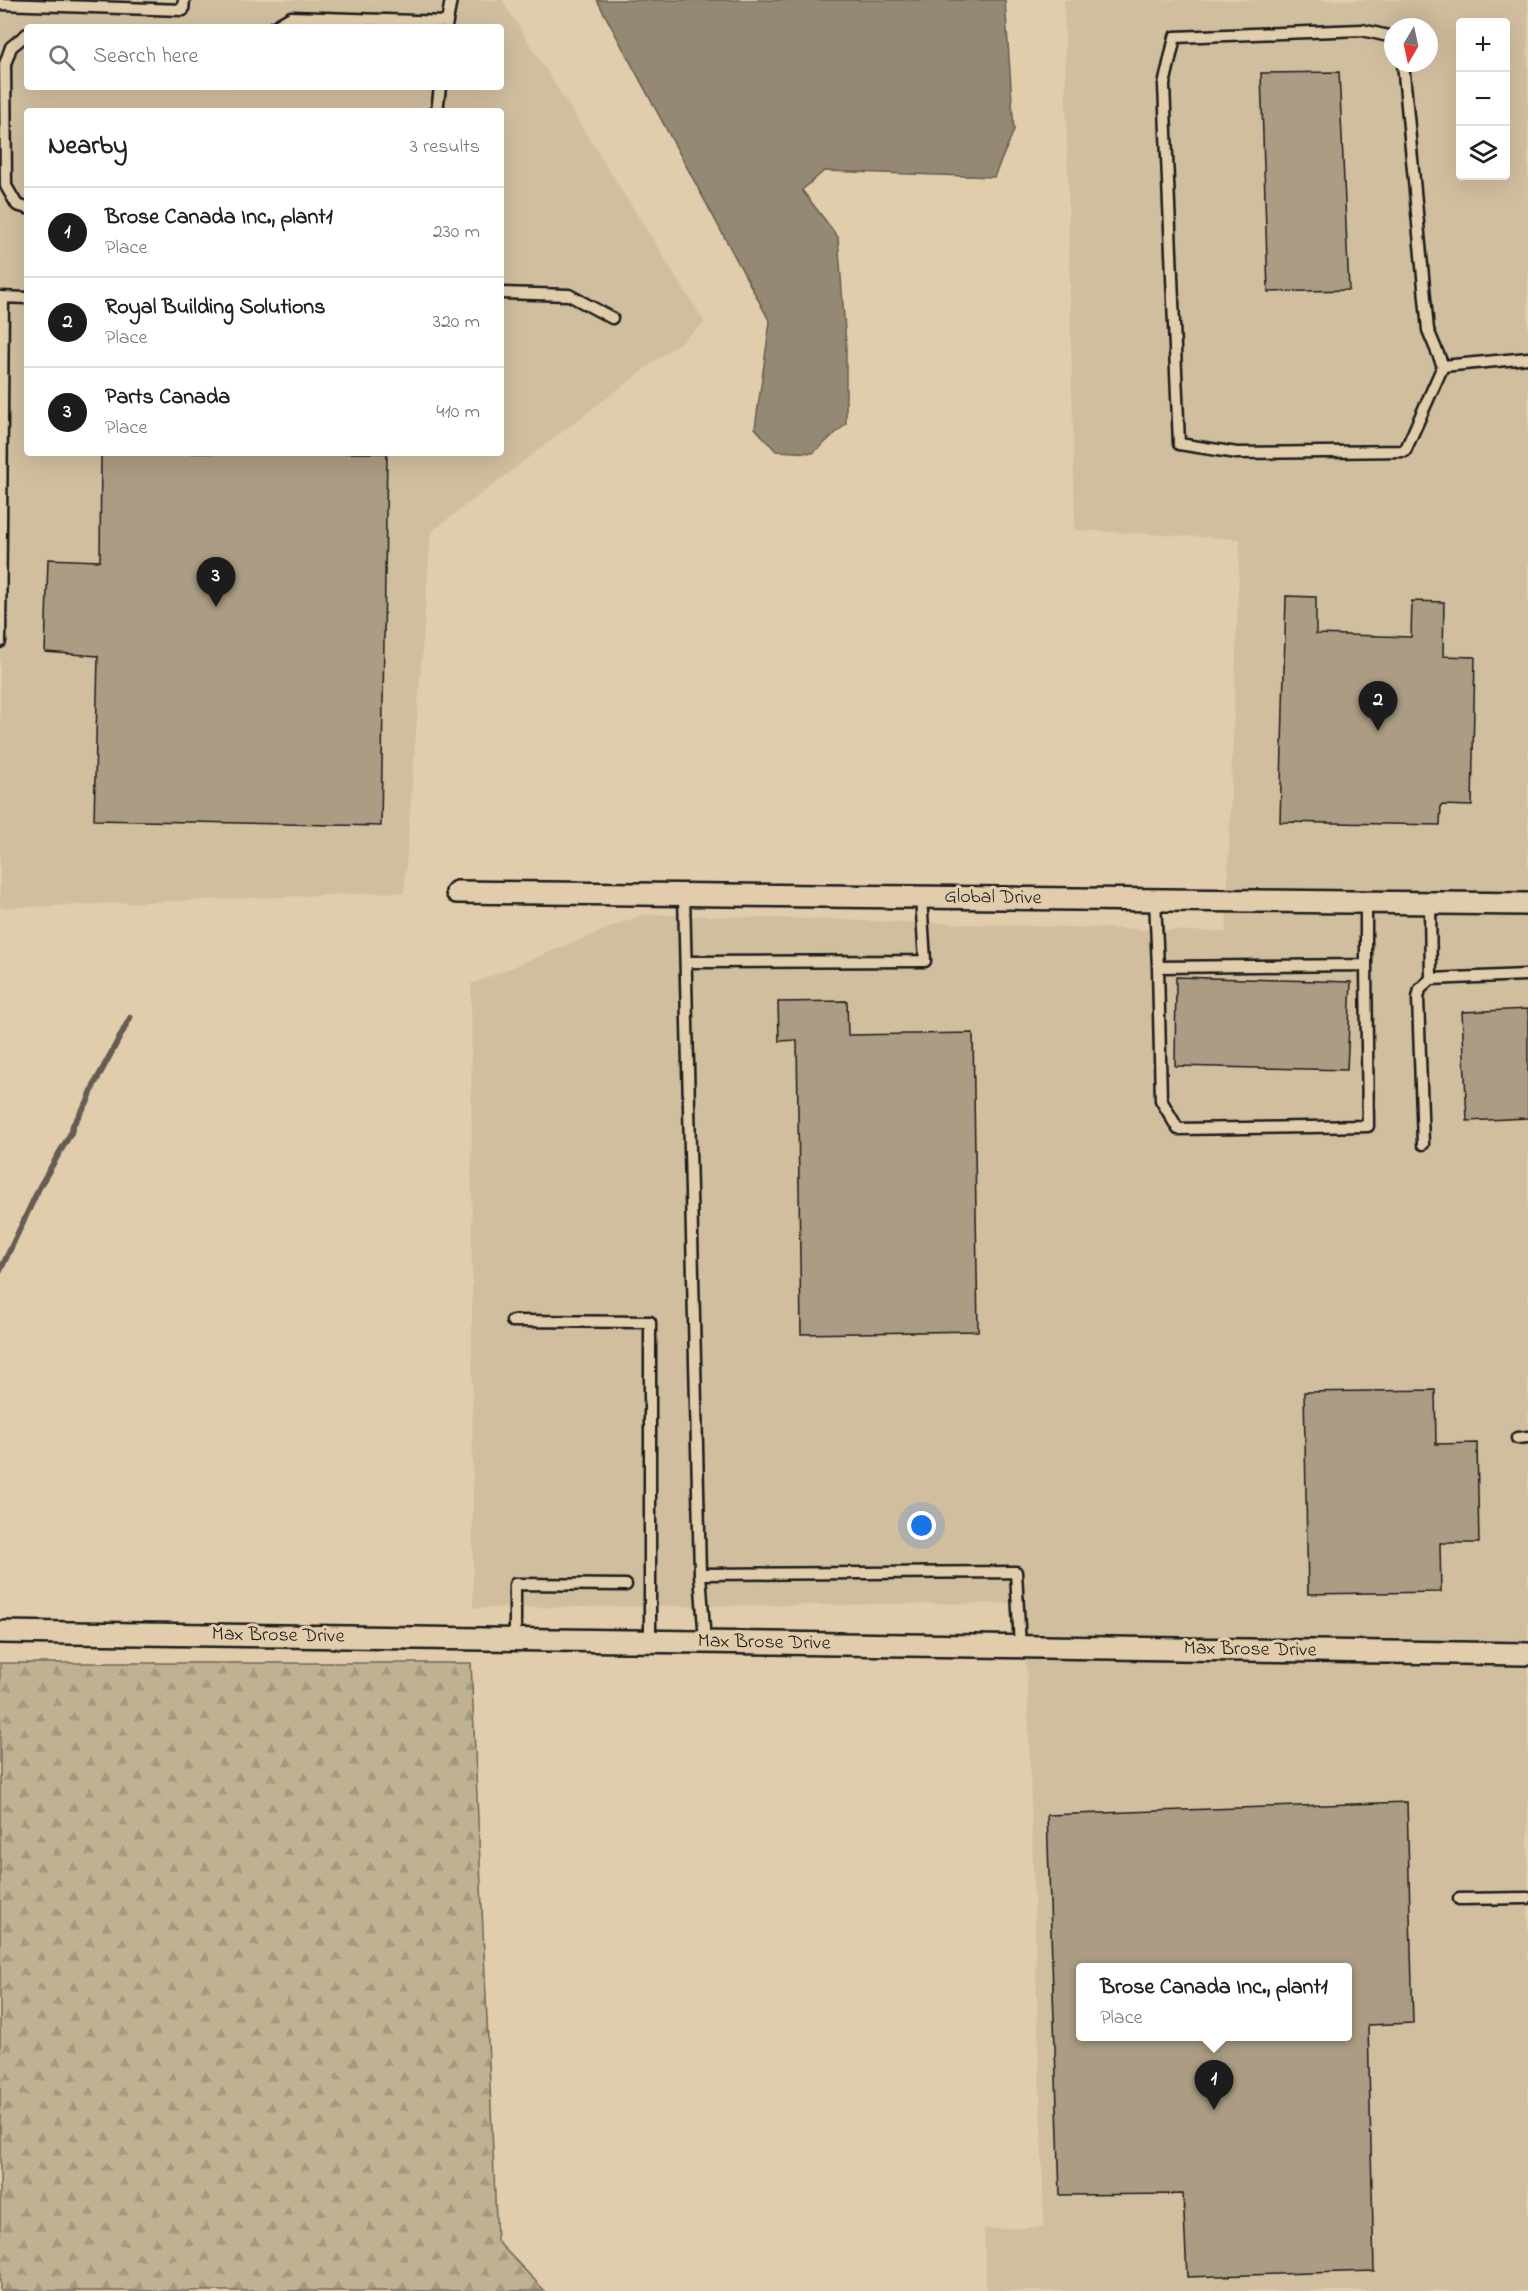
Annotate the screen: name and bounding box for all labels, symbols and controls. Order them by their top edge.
north arrow [1384,18,1438,72]
map controls [1456,18,1510,180]
button: + [1456,18,1510,72]
search box [24,24,504,90]
icon: search [45,41,78,74]
text: Search here [93,41,198,73]
button: − [1456,72,1510,126]
button: layers [1456,126,1510,180]
text: Nearby [48,128,127,166]
text: 3 results [410,133,480,162]
text: Brose Canada Inc., plant1 [105,202,333,234]
text: 1 [64,218,71,247]
text: 230 m [433,218,480,247]
text: Place [105,234,147,263]
text: Royal Building Solutions [105,292,325,324]
text: 2 [63,308,72,337]
text: 320 m [433,308,480,337]
text: Place [105,324,147,353]
text: Parts Canada [105,382,230,414]
text: 3 [63,398,72,427]
text: 410 m [436,398,480,427]
text: Place [105,414,147,443]
pin: 3 [196,558,236,607]
pin: 2 [1358,682,1398,731]
street label: Global Drive [944,883,1042,913]
your location [907,1511,936,1540]
street label: Max Brose Drive [211,1620,345,1652]
street label: Max Brose Drive [697,1627,831,1659]
street label: Max Brose Drive [1183,1634,1317,1666]
popup [1076,1963,1352,2041]
text: Brose Canada Inc., plant1 [1100,1972,1328,2004]
text: Place [1100,2004,1143,2033]
pin: 1 [1194,2060,1234,2110]

